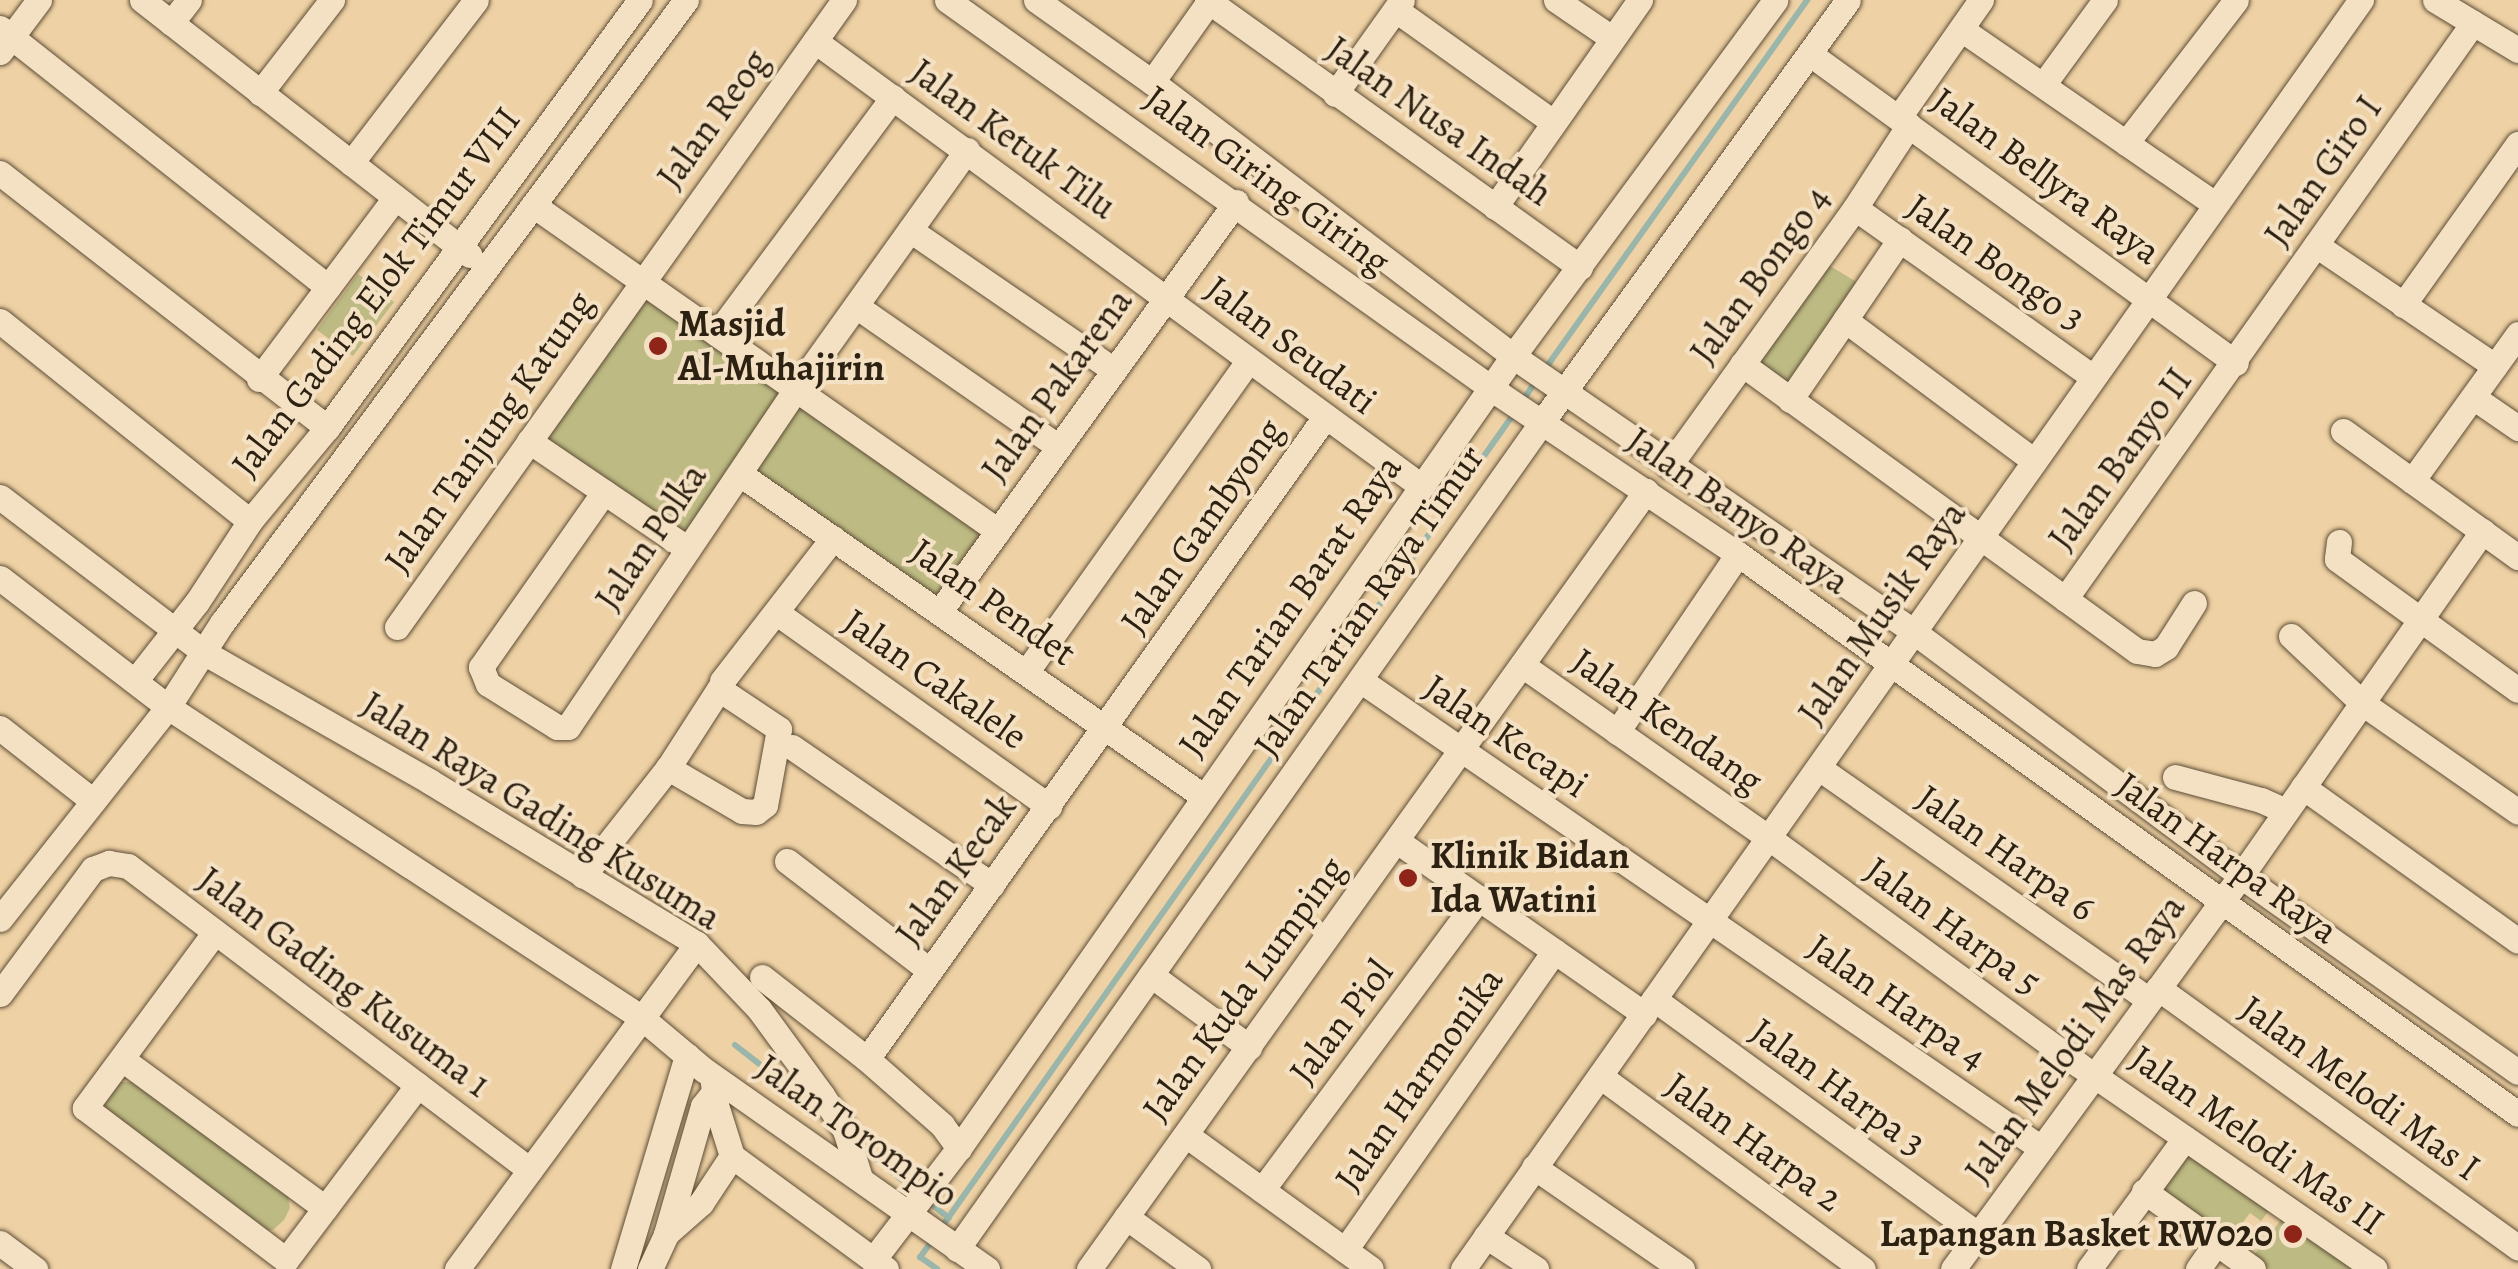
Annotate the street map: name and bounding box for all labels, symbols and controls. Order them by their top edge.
street label: Jalan Nusa Indah [1317,26,1561,216]
street label: Jalan Reog [647,40,779,198]
street label: Jalan Ketuk Tilu [901,49,1125,229]
street label: Jalan Giring Giring [1135,76,1399,284]
street label: Jalan Bellyra Raya [1923,78,2169,274]
street label: Jalan Giro I [2254,87,2392,255]
street label: Jalan Gading Elok Timur VIII [222,98,530,486]
street label: Jalan Bongo 4 [1680,177,1840,373]
street label: Jalan Bongo 3 [1898,184,2094,340]
street label: Jalan Seudati [1196,266,1386,424]
street label: Jalan Pakarena [972,279,1142,491]
street label: Jalan Tanjung Katung [375,282,603,582]
place label: Masjid Al-Muhajirin [678,301,884,390]
marker: Masjid Al-Muhajirin [647,335,669,357]
street label: Jalan Banyo II [2038,359,2202,559]
street label: Jalan Gambyong [1111,410,1293,642]
street label: Jalan Banyo Raya [1618,417,1858,605]
street label: Jalan Tarian Raya Timur [1244,436,1494,766]
street label: Jalan Tarian Barat Raya [1169,446,1411,766]
street label: Jalan Polka [585,455,717,619]
street label: Jalan Musik Raya [1788,493,1976,733]
street label: Jalan Pendet [902,528,1084,676]
street label: Jalan Cakalele [834,599,1036,759]
street label: Jalan Kendang [1563,638,1771,804]
street label: Jalan Kecapi [1415,664,1597,808]
street label: Jalan Raya Gading Kusuma [353,682,729,940]
street label: Jalan Harpa Raya [2107,762,2347,954]
street label: Jalan Harpa 6 [1908,775,2104,931]
street label: Jalan Kecak [886,785,1026,955]
place label: Klinik Bidan Ida Watini [1430,833,1630,922]
street label: Jalan Harpa 5 [1856,847,2050,1005]
street label: Jalan Kuda Lumping [1133,848,1355,1130]
street label: Jalan Gading Kusuma 1 [189,857,499,1107]
marker: Klinik Bidan Ida Watini [1395,865,1421,891]
street label: Jalan Melodi Mas Raya [1955,886,2195,1192]
street label: Jalan Harpa 4 [1799,924,1995,1080]
street label: Jalan Piol [1280,951,1402,1093]
street label: Jalan Harmonika [1325,958,1513,1200]
street label: Jalan Melodi Mas I [2231,986,2489,1190]
street label: Jalan Harpa 3 [1741,1008,1935,1166]
street label: Jalan Melodi Mas II [2121,1035,2393,1245]
street label: Jalan Torompio [747,1045,967,1217]
street label: Jalan Harpa 2 [1657,1062,1851,1222]
place label: Lapangan Basket RW020 [1879,1211,2273,1257]
marker: Lapangan Basket RW020 [2282,1223,2304,1245]

